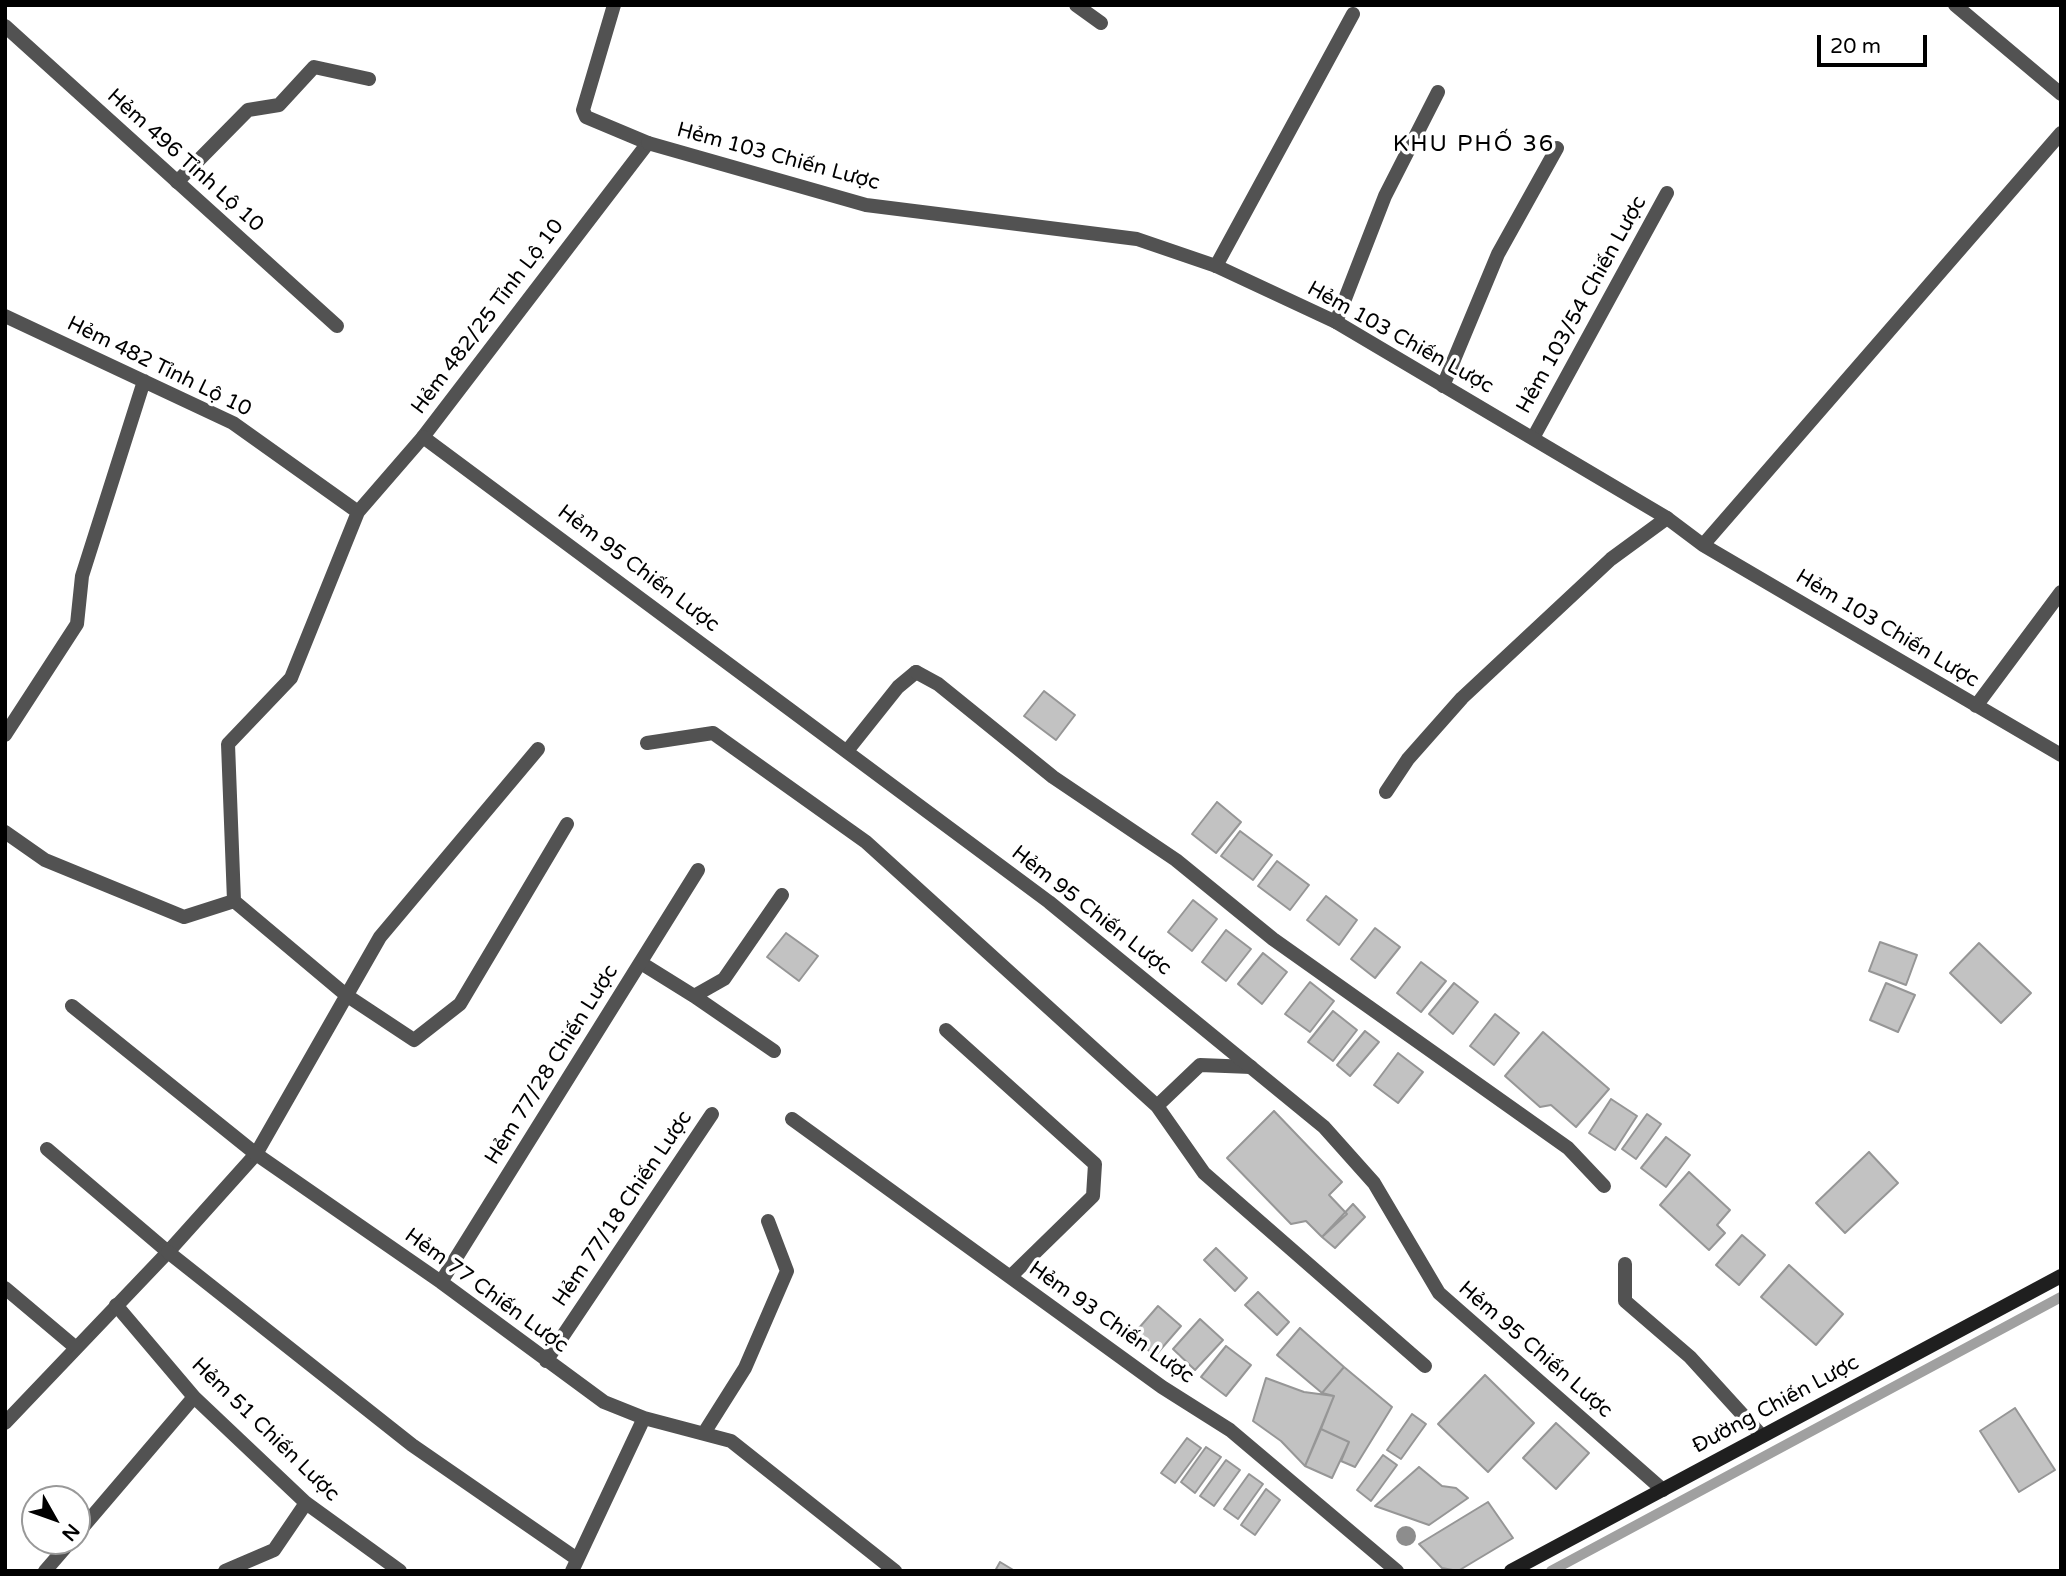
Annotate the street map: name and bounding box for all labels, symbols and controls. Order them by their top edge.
scale bar [1821,21,1931,65]
text: 20 m [1830,34,1881,59]
street label: Hẻm 496 Tỉnh Lộ 10 [102,84,268,238]
street label: Hẻm 103 Chiến Lược [674,118,882,196]
district label: KHU PHỐ 36 [1394,131,1554,159]
street label: Hẻm 103/54 Chiến Lược [1512,192,1652,418]
street label: Hẻm 482/25 Tỉnh Lộ 10 [406,215,570,419]
street label: Hẻm 103 Chiến Lược [1302,276,1498,400]
street label: Hẻm 482 Tỉnh Lộ 10 [63,311,255,423]
street label: Hẻm 95 Chiến Lược [552,500,724,638]
street label: Hẻm 103 Chiến Lược [1791,564,1983,694]
street label: Hẻm 95 Chiến Lược [1006,841,1176,981]
street label: Hẻm 77/28 Chiến Lược [480,960,624,1170]
street label: Hẻm 77/18 Chiến Lược [548,1106,698,1312]
street label: Hẻm 77 Chiến Lược [399,1223,573,1359]
street label: Hẻm 93 Chiến Lược [1024,1257,1198,1389]
street label: Hẻm 95 Chiến Lược [1453,1276,1617,1424]
street label: Đường Chiến Lược [1689,1351,1863,1459]
street label: Hẻm 51 Chiến Lược [186,1353,344,1507]
north arrow [21,1485,91,1555]
text: N [57,1519,84,1545]

